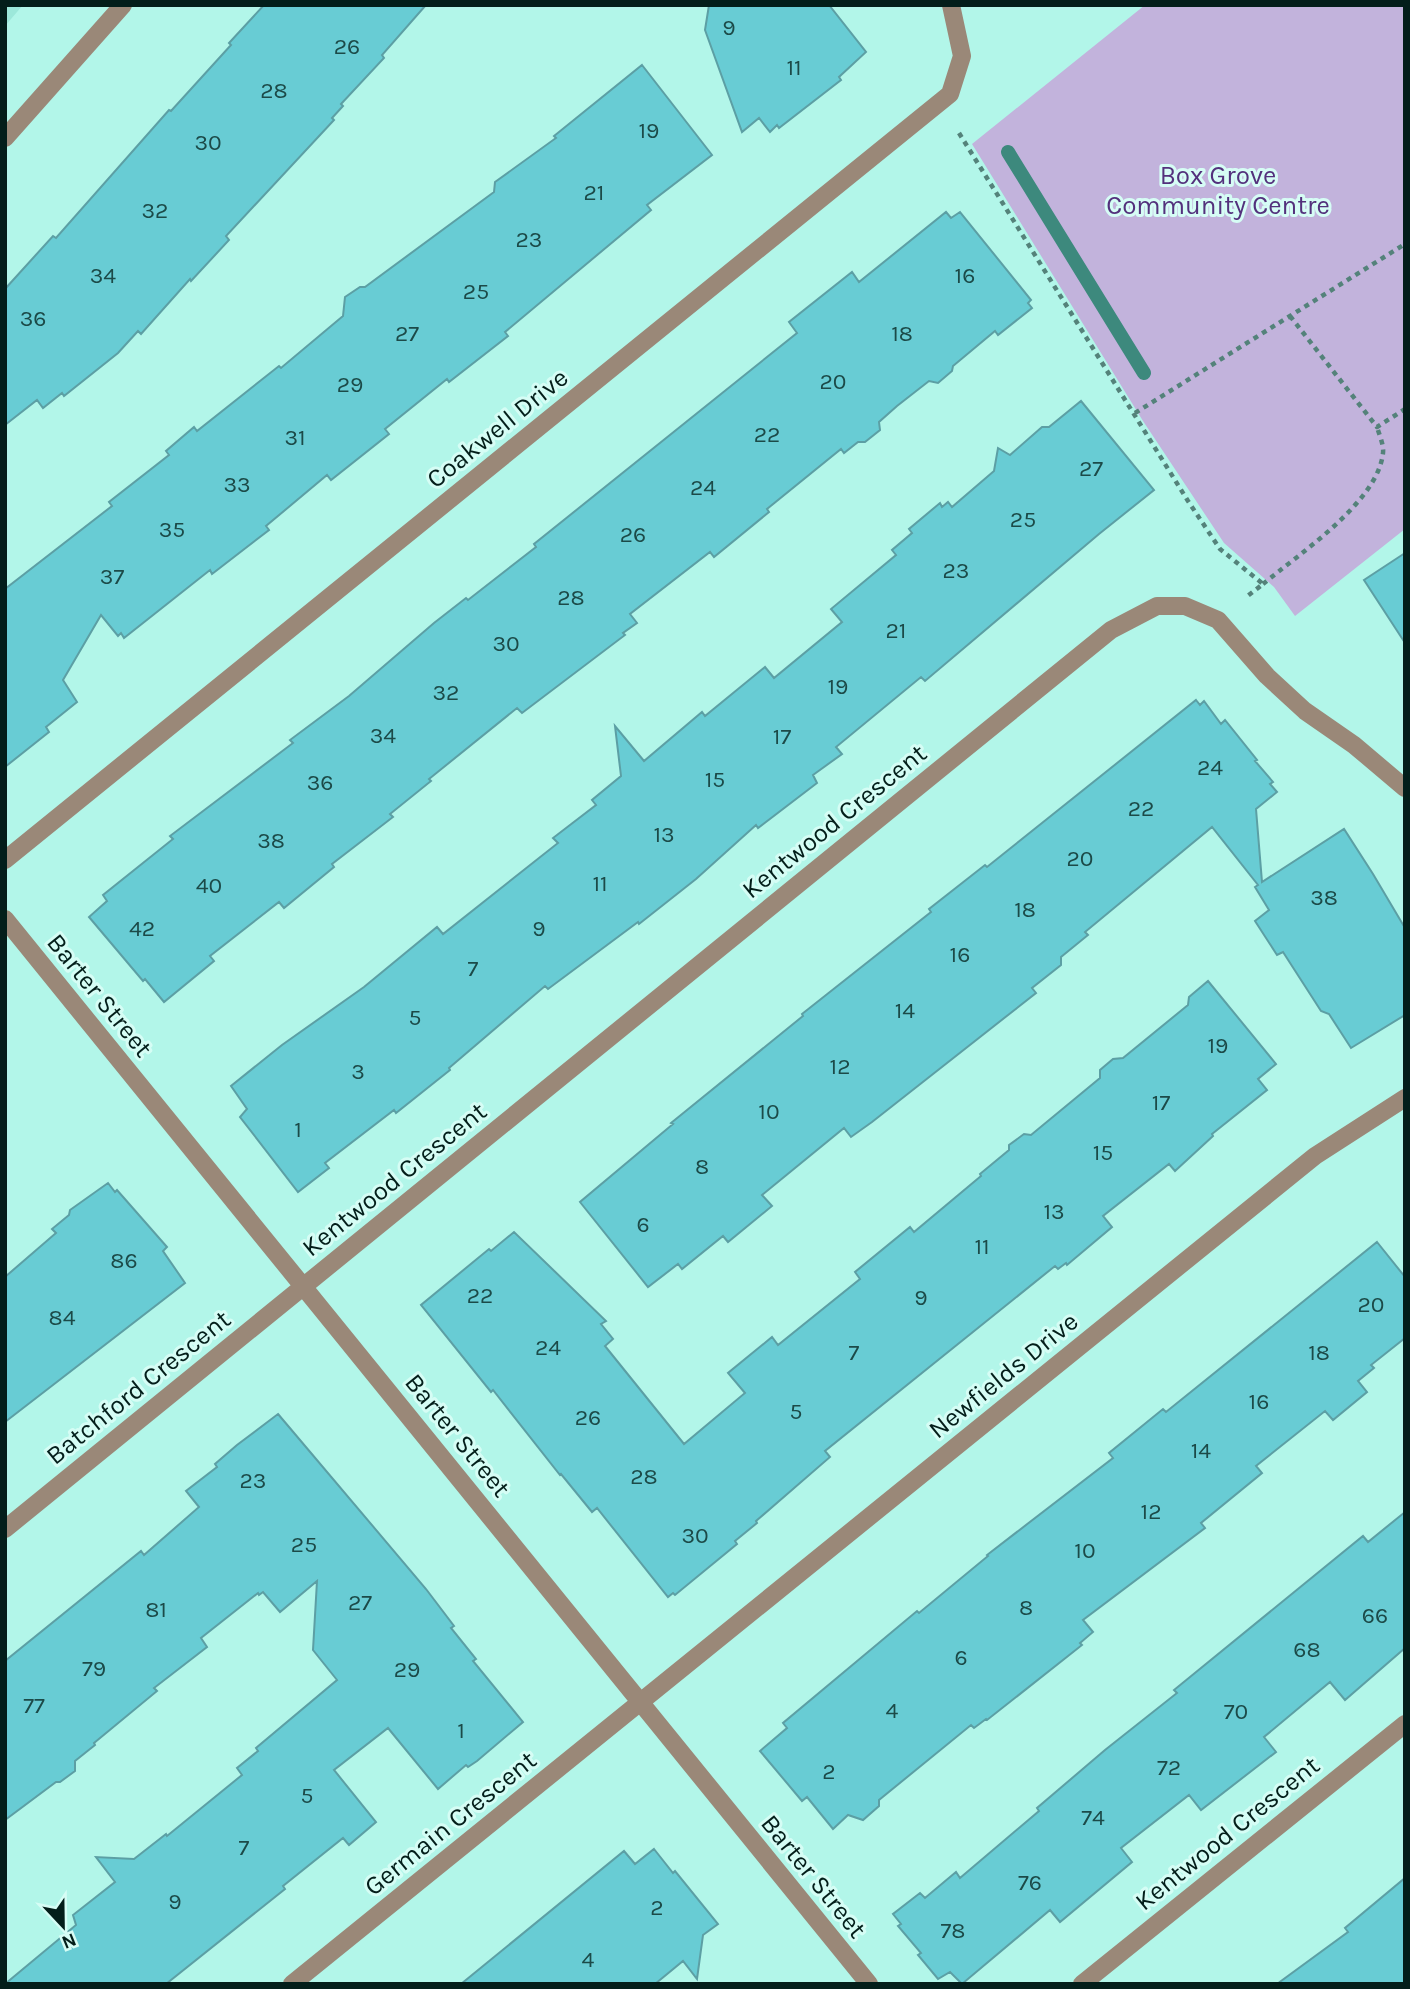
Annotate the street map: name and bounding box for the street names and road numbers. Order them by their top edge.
street label: Coakwell Drive [420,362,574,495]
street label: Kentwood Crescent [736,737,933,905]
street label: Barter Street [40,927,159,1064]
street label: Kentwood Crescent [296,1095,493,1263]
street label: Batchford Crescent [40,1303,237,1471]
street label: Newfields Drive [922,1306,1084,1445]
street label: Barter Street [398,1367,517,1504]
street label: Germain Crescent [358,1744,543,1902]
street label: Kentwood Crescent [1129,1749,1326,1917]
street label: Barter Street [754,1808,873,1945]

